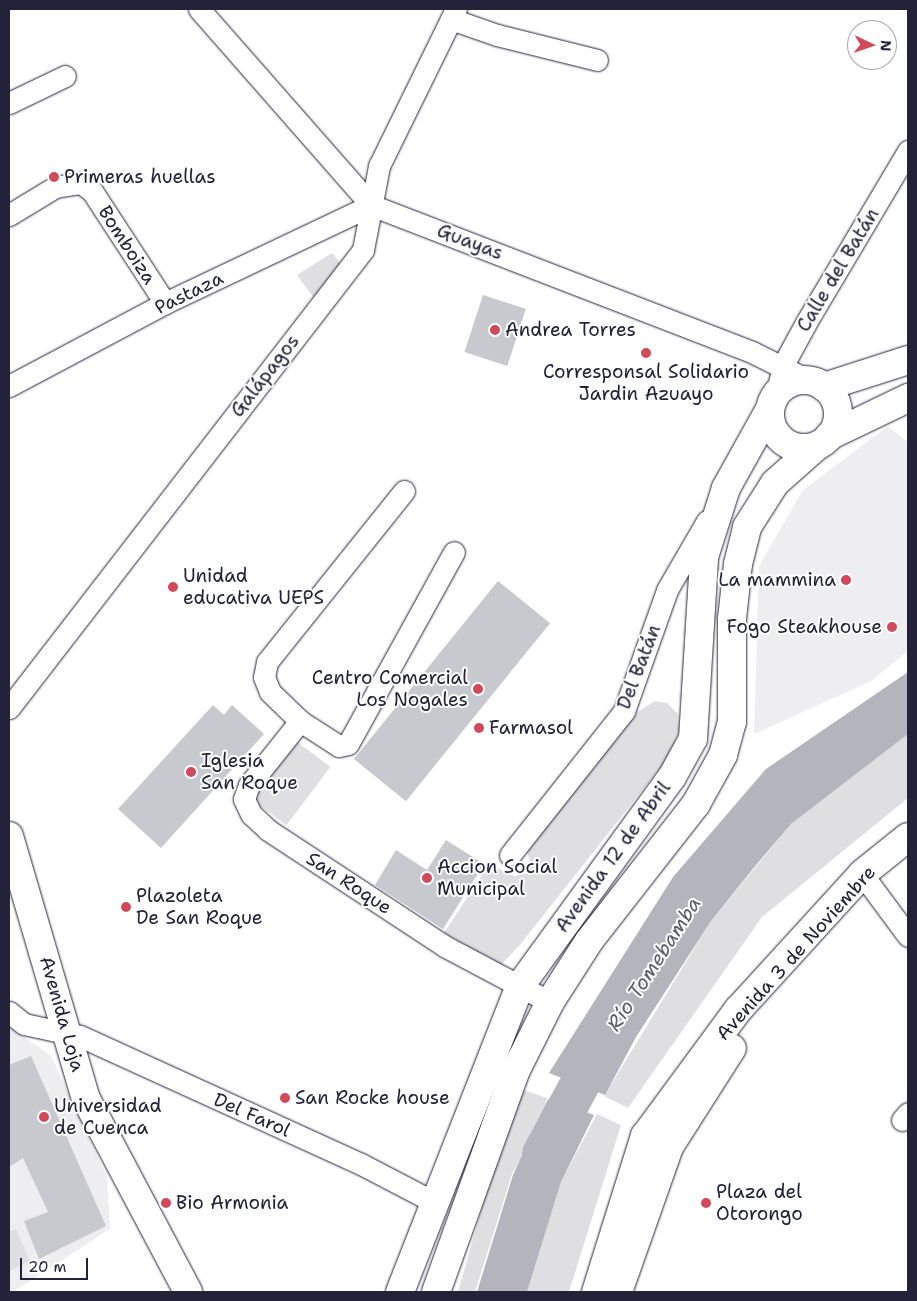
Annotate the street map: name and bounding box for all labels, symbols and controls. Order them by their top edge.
north arrow [847,20,897,70]
text: N [877,40,895,52]
place label: Primeras huellas [64,166,216,188]
marker: Primeras huellas [48,171,60,183]
street label: Bomboiza [93,201,161,289]
street label: Calle del Batán [792,204,884,336]
street label: Guayas [434,219,506,265]
street label: Pastaza [151,267,227,319]
place label: Andrea Torres [505,319,636,341]
marker: Andrea Torres [489,324,501,336]
street label: Galápagos [226,330,304,422]
marker: Corresponsal Solidario Jardin Azuayo [640,347,652,359]
place label: Corresponsal Solidario Jardin Azuayo [543,361,749,405]
place label: Unidad educativa UEPS [183,565,324,609]
place label: La mammina [718,569,836,591]
marker: La mammina [840,574,852,586]
marker: Unidad educativa UEPS [167,581,179,593]
place label: Fogo Steakhouse [726,616,882,638]
street label: Del Batán [612,621,666,713]
marker: Fogo Steakhouse [886,621,898,633]
place label: Centro Comercial Los Nogales [312,667,468,711]
marker: Centro Comercial Los Nogales [472,683,484,695]
place label: Farmasol [489,717,573,739]
marker: Farmasol [473,722,485,734]
place label: Iglesia San Roque [201,750,298,794]
marker: Iglesia San Roque [185,766,197,778]
street label: Avenida 12 de Abril [551,777,675,937]
street label: San Roque [302,847,396,919]
place label: Accion Social Municipal [437,856,557,900]
street label: Avenida 3 de Noviembre [712,861,880,1045]
marker: Accion Social Municipal [421,872,433,884]
place label: Plazoleta De San Roque [136,885,263,929]
water label: Río Tomebamba [602,892,706,1036]
marker: Plazoleta De San Roque [120,901,132,913]
street label: Avenida Loja [35,954,89,1074]
place label: San Rocke house [295,1087,450,1109]
street label: Del Farol [210,1088,294,1142]
marker: San Rocke house [279,1092,291,1104]
place label: Universidad de Cuenca [54,1095,162,1139]
marker: Universidad de Cuenca [38,1111,50,1123]
place label: Plaza del Otorongo [716,1181,803,1225]
place label: Bio Armonia [176,1192,288,1214]
marker: Bio Armonia [160,1197,172,1209]
marker: Plaza del Otorongo [700,1197,712,1209]
scale bar [22,1248,90,1280]
text: 20 m [28,1257,67,1277]

